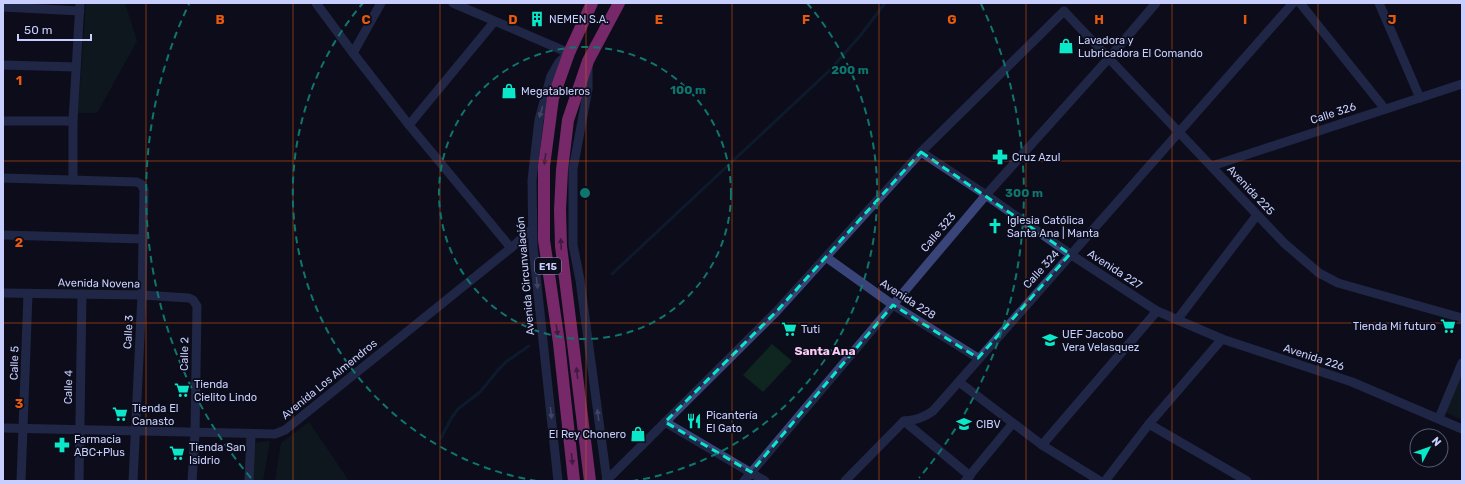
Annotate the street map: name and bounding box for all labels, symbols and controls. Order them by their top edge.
building icon: NEMEN S.A. [528,10,546,28]
text: B [215,12,225,27]
text: C [361,12,371,27]
text: D [508,12,518,27]
text: E [655,12,663,27]
text: F [802,12,810,27]
text: G [947,12,957,27]
text: H [1094,12,1104,27]
text: I [1243,12,1247,27]
text: J [1388,12,1396,27]
place label: NEMEN S.A. [549,13,609,26]
scale bar [18,16,91,42]
text: 50 m [24,23,52,37]
place label: Lavadora y Lubricadora El Comando [1078,34,1203,60]
shop icon: Lavadora y Lubricadora El Comando [1057,37,1075,55]
text: 200 m [831,63,869,77]
text: 1 [16,73,22,88]
shop icon: Megatableros [500,82,518,100]
text: 100 m [670,83,706,97]
place label: Megatableros [521,85,591,98]
street label: Calle 326 [1309,100,1358,127]
one-way arrow [538,107,544,119]
pharmacy icon: Cruz Azul [991,148,1009,166]
place label: Cruz Azul [1012,151,1060,164]
one-way arrow [542,153,548,165]
street label: Avenida 225 [1224,163,1277,218]
centre of rings [578,186,592,200]
text: 300 m [1005,186,1043,200]
street label: Calle 323 [918,210,959,255]
place label: Iglesia Católica Santa Ana | Manta [1007,214,1099,240]
street label: Avenida Circunvalación [514,216,537,336]
church icon: Iglesia Católica Santa Ana | Manta [986,217,1004,235]
text: 2 [15,235,23,250]
one-way arrow [558,237,564,250]
street label: Calle 324 [1021,247,1062,291]
street label: Avenida 227 [1085,247,1145,292]
road number: E15 [535,258,561,274]
street label: Avenida Novena [58,276,140,291]
one-way arrow [534,277,540,289]
street label: Avenida 228 [878,277,938,322]
street label: Calle 3 [121,314,136,349]
supermarket icon: Tienda Mi futuro [1439,317,1457,335]
supermarket icon: Tuti [780,320,798,338]
place label: Tienda Mi futuro [1353,320,1436,333]
place label: Tuti [801,323,820,336]
one-way arrow [554,324,560,336]
place label: UEF Jacobo Vera Velasquez [1062,328,1140,354]
school or university icon: UEF Jacobo Vera Velasquez [1041,331,1059,349]
street label: Calle 2 [178,337,191,371]
street label: Avenida Los Almendros [279,337,380,422]
street label: Avenida 226 [1282,342,1346,374]
district label: Santa Ana [794,344,856,358]
street label: Calle 5 [7,345,22,380]
one-way arrow [574,367,580,379]
street label: Calle 4 [62,370,75,404]
place label: Tienda Cielito Lindo [194,378,257,404]
supermarket icon: Tienda Cielito Lindo [173,381,191,399]
text: 3 [15,396,24,411]
place label: Tienda El Canasto [132,402,178,428]
supermarket icon: Tienda El Canasto [111,405,129,423]
one-way arrow [547,407,554,419]
one-way arrow [595,409,601,421]
place label: Picantería El Gato [706,409,758,435]
restaurant icon: Picantería El Gato [685,412,703,430]
school or university icon: CIBV [955,415,973,433]
place label: CIBV [976,418,1001,431]
shop icon: El Rey Chonero [629,425,647,443]
place label: El Rey Chonero [549,428,626,441]
north arrow [1409,428,1449,468]
place label: Farmacia ABC+Plus [74,433,125,459]
text: N [1429,435,1444,449]
pharmacy icon: Farmacia ABC+Plus [53,436,71,454]
place label: Tienda San Isidrio [189,441,246,467]
supermarket icon: Tienda San Isidrio [168,444,186,462]
one-way arrow [569,453,575,465]

